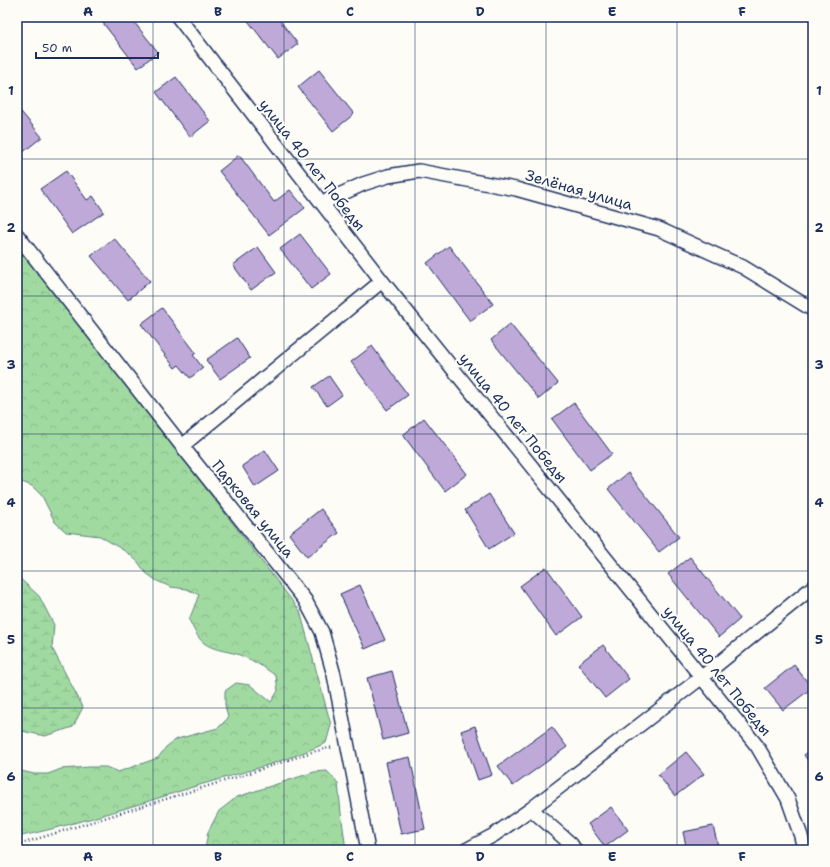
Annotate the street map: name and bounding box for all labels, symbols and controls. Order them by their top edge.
text: A [83,3,93,20]
text: B [214,3,222,20]
text: C [346,3,354,20]
text: D [475,3,485,20]
text: E [608,3,617,20]
text: F [738,3,746,20]
scale bar [36,34,158,60]
text: 50 m [42,40,72,56]
text: 1 [8,82,14,99]
text: 1 [816,82,822,99]
street label: улица 40 лет Победы [254,95,370,235]
street label: Зелёная улица [523,165,636,215]
text: 2 [6,219,16,236]
text: 2 [814,219,824,236]
street label: улица 40 лет Победы [454,349,572,487]
text: 3 [6,356,16,373]
text: 3 [814,356,824,373]
street label: Парковая улица [207,456,299,563]
text: 4 [6,494,16,511]
text: 4 [814,494,824,511]
street label: улица 40 лет Победы [658,602,776,740]
text: 5 [7,631,15,648]
text: 5 [815,631,823,648]
text: 6 [6,768,16,785]
text: 6 [814,768,824,785]
text: A [83,848,93,865]
text: B [214,848,222,865]
text: C [346,848,354,865]
text: D [475,848,485,865]
text: E [608,848,617,865]
text: F [738,848,746,865]

